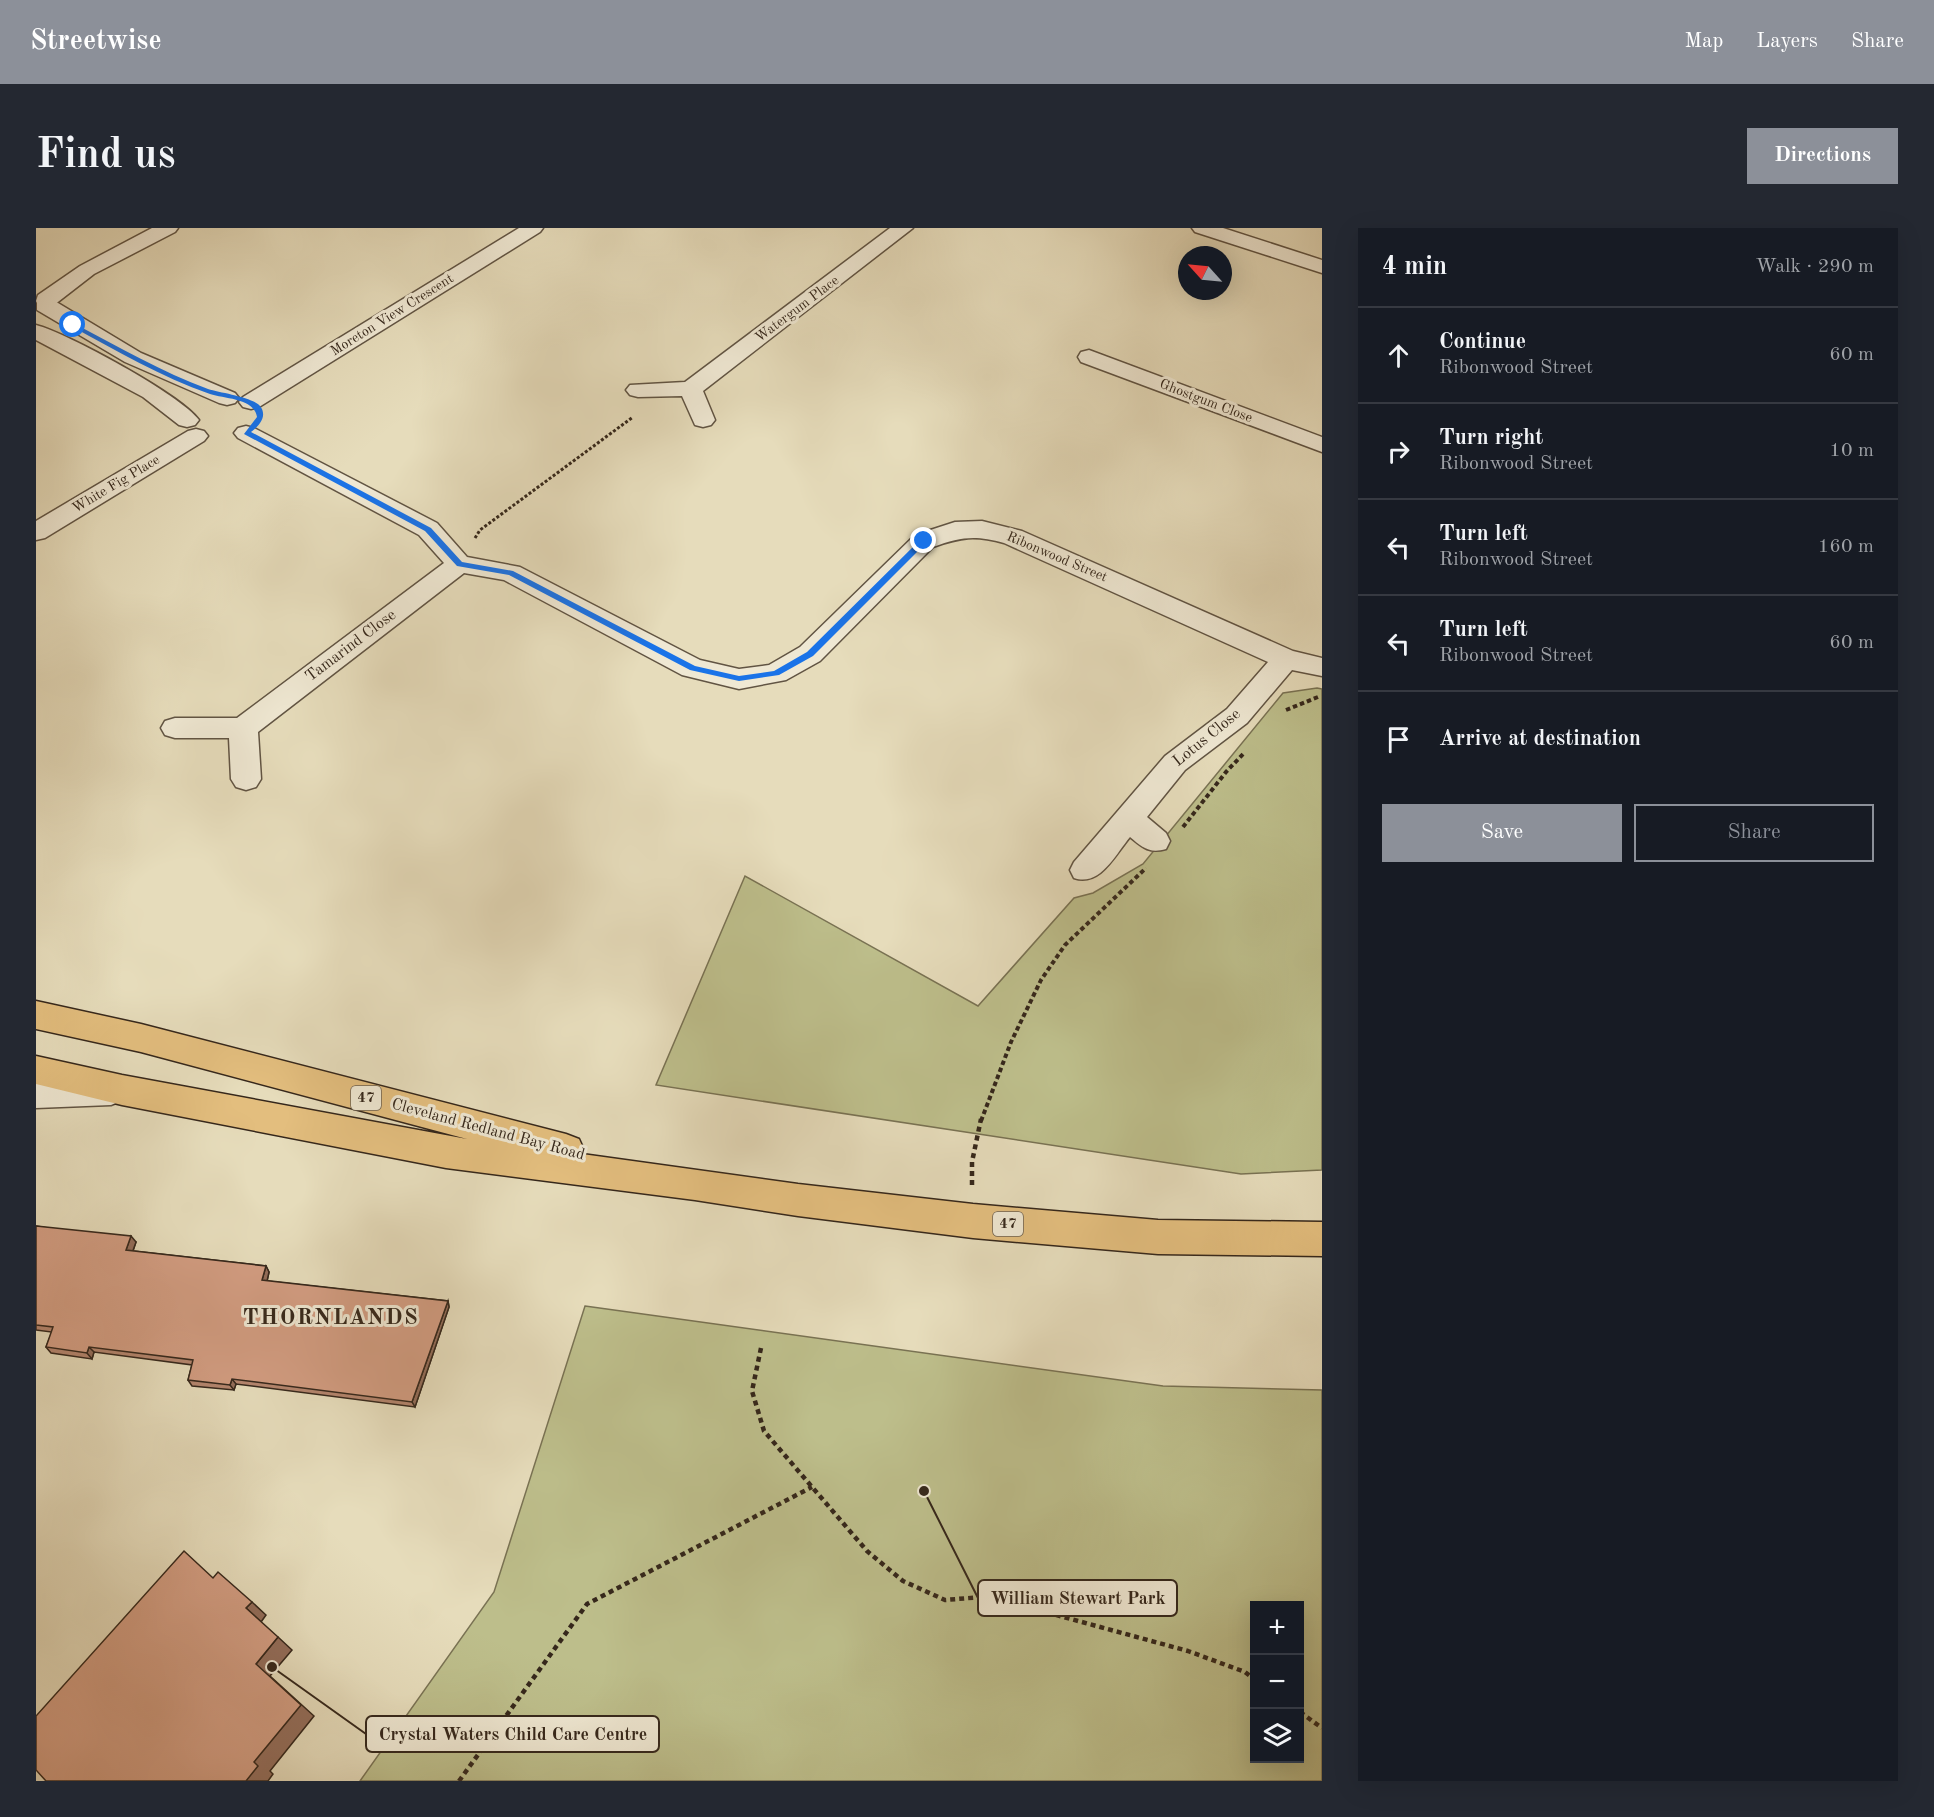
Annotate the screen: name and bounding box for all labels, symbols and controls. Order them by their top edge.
text: Streetwise [30,28,162,56]
text: Map [1684,31,1723,52]
text: Layers [1756,31,1818,52]
text: Share [1851,31,1904,52]
button: Directions [1747,128,1898,184]
text: Find us [36,135,175,177]
north arrow [1178,246,1232,300]
text: 4 min [1382,254,1447,280]
text: Walk · 290 m [1755,257,1874,277]
street label: Moreton View Crescent [328,271,456,359]
street label: Watergum Place [753,273,841,345]
route start [59,311,85,337]
text: Continue [1439,331,1526,353]
icon: ahead [1382,339,1415,372]
text: 60 m [1829,345,1874,365]
text: Ribonwood Street [1439,358,1593,378]
street label: Ghostgum Close [1158,377,1254,425]
text: Turn right [1439,427,1543,449]
icon: right [1382,435,1415,468]
text: 10 m [1829,441,1874,461]
street label: White Fig Place [70,452,162,516]
text: Ribonwood Street [1439,454,1593,474]
text: Turn left [1439,523,1528,545]
route end [910,527,936,553]
street label: Ribonwood Street [1005,529,1109,585]
icon: left [1382,531,1415,564]
text: 160 m [1818,537,1874,557]
text: Ribonwood Street [1439,550,1593,570]
street label: Tamarind Close [303,607,399,685]
text: Turn left [1439,619,1528,641]
icon: left [1382,627,1415,660]
text: 60 m [1829,633,1874,653]
text: Ribonwood Street [1439,646,1593,666]
street label: Lotus Close [1170,706,1244,770]
icon: arrive [1382,723,1415,756]
text: Arrive at destination [1439,728,1641,750]
button: Save [1382,804,1622,862]
button: Share [1634,804,1874,862]
road number: 47 [351,1086,381,1110]
street label: Cleveland Redland Bay Road [390,1096,586,1164]
road number: 47 [993,1212,1023,1236]
district label: THORNLANDS [243,1307,419,1329]
callout: William Stewart Park [978,1580,1177,1616]
text: William Stewart Park [990,1590,1166,1608]
map controls [1250,1601,1304,1763]
button: + [1250,1601,1304,1655]
button: − [1250,1655,1304,1709]
button: layers [1250,1709,1304,1763]
callout: Crystal Waters Child Care Centre [366,1716,659,1752]
text: Crystal Waters Child Care Centre [379,1726,647,1744]

